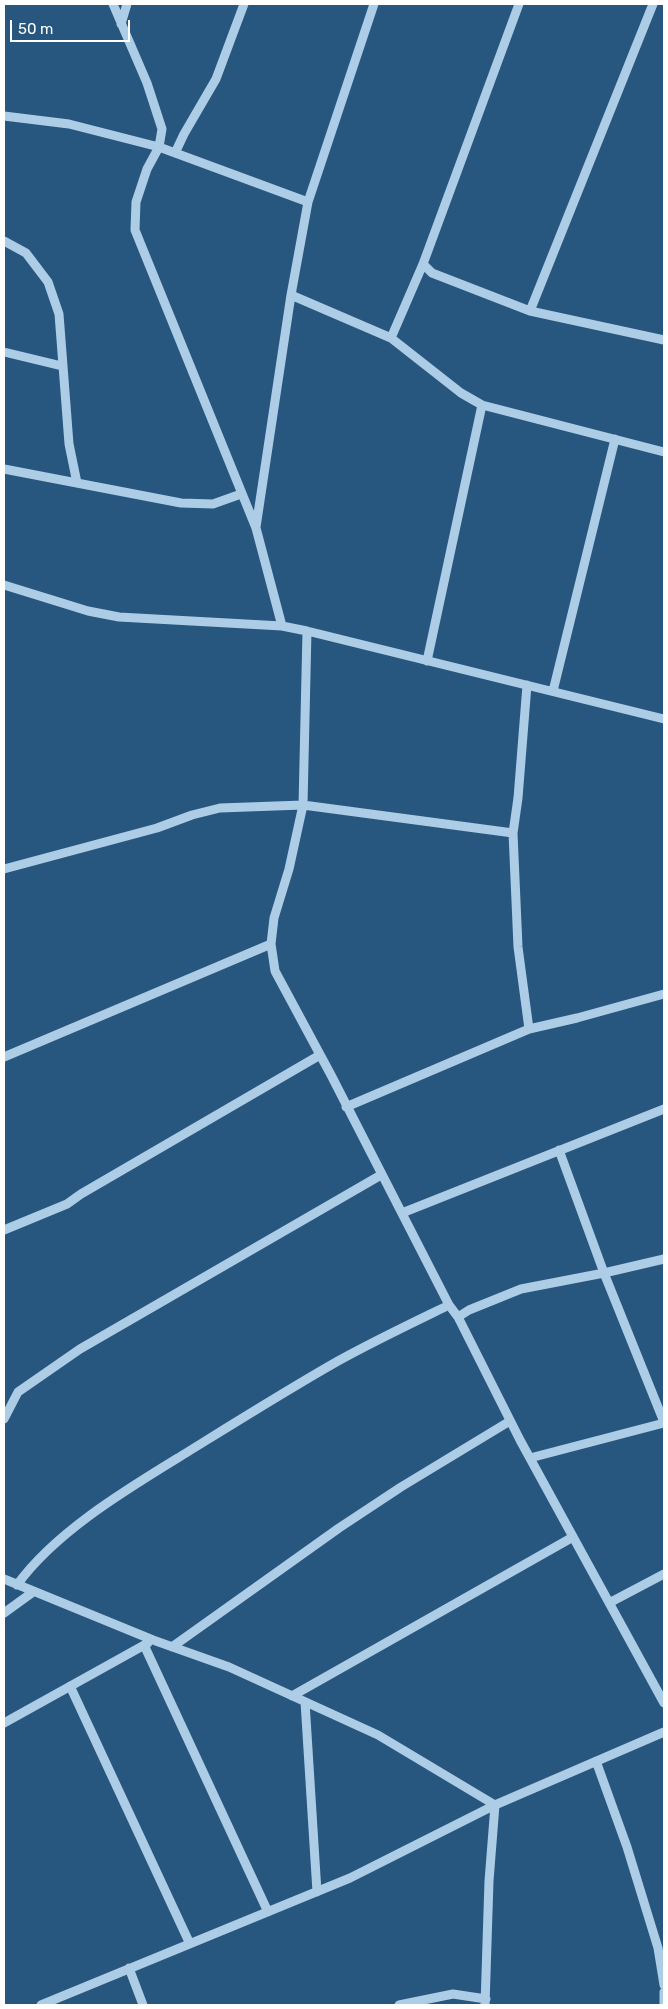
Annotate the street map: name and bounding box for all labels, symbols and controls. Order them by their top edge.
scale bar [12,10,132,42]
text: 50 m [18,20,53,38]

